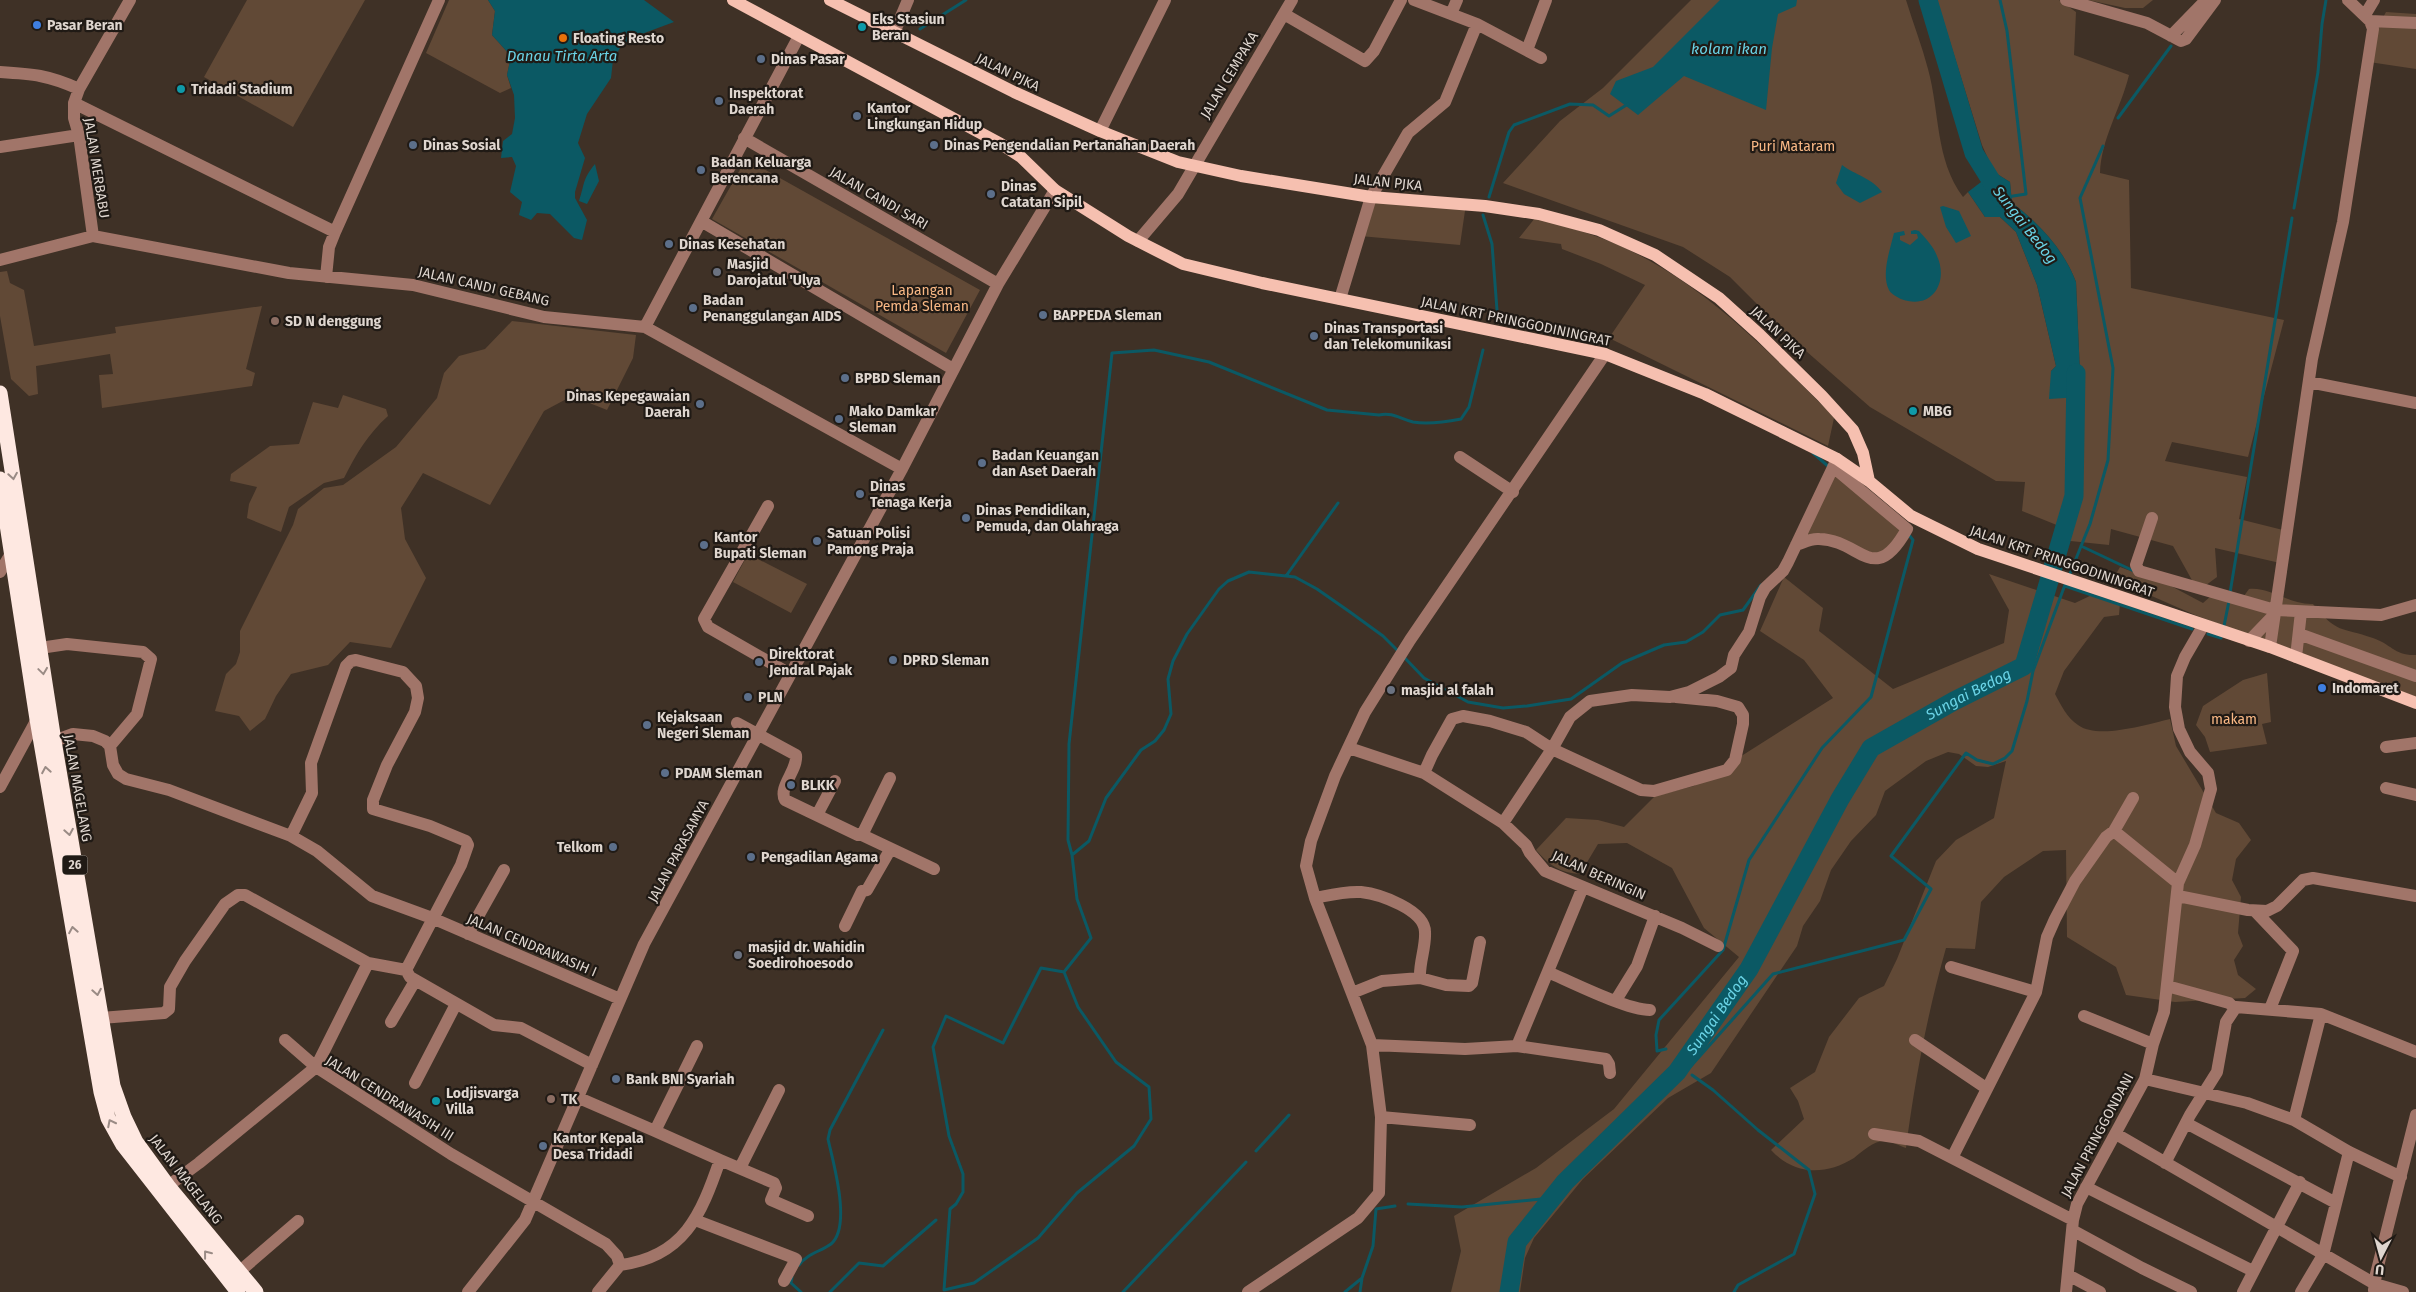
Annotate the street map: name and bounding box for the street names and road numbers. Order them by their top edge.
street label: JALAN CEMPAKA [1197,29,1262,122]
street label: JALAN PJKA [973,50,1042,95]
street label: JALAN MERBABU [80,117,113,220]
street label: JALAN CANDI SARI [826,163,931,234]
street label: JALAN PJKA [1353,170,1423,195]
street label: JALAN CANDI GEBANG [417,263,551,310]
street label: JALAN KRT PRINGGODININGRAT [1419,293,1613,350]
street label: JALAN PJKA [1747,303,1809,362]
street label: JALAN KRT PRINGGODININGRAT [1967,522,2157,601]
street label: JALAN MAGELANG [60,733,95,843]
street label: JALAN PARASAMYA [644,797,713,905]
street label: JALAN BERINGIN [1549,847,1649,904]
road number: 26 [62,856,88,874]
street label: JALAN CENDRAWASIH I [464,910,599,981]
street label: JALAN CENDRAWASIH III [323,1052,457,1145]
street label: JALAN PRINGGONDANI [2057,1070,2137,1200]
street label: JALAN MAGELANG [145,1131,226,1228]

